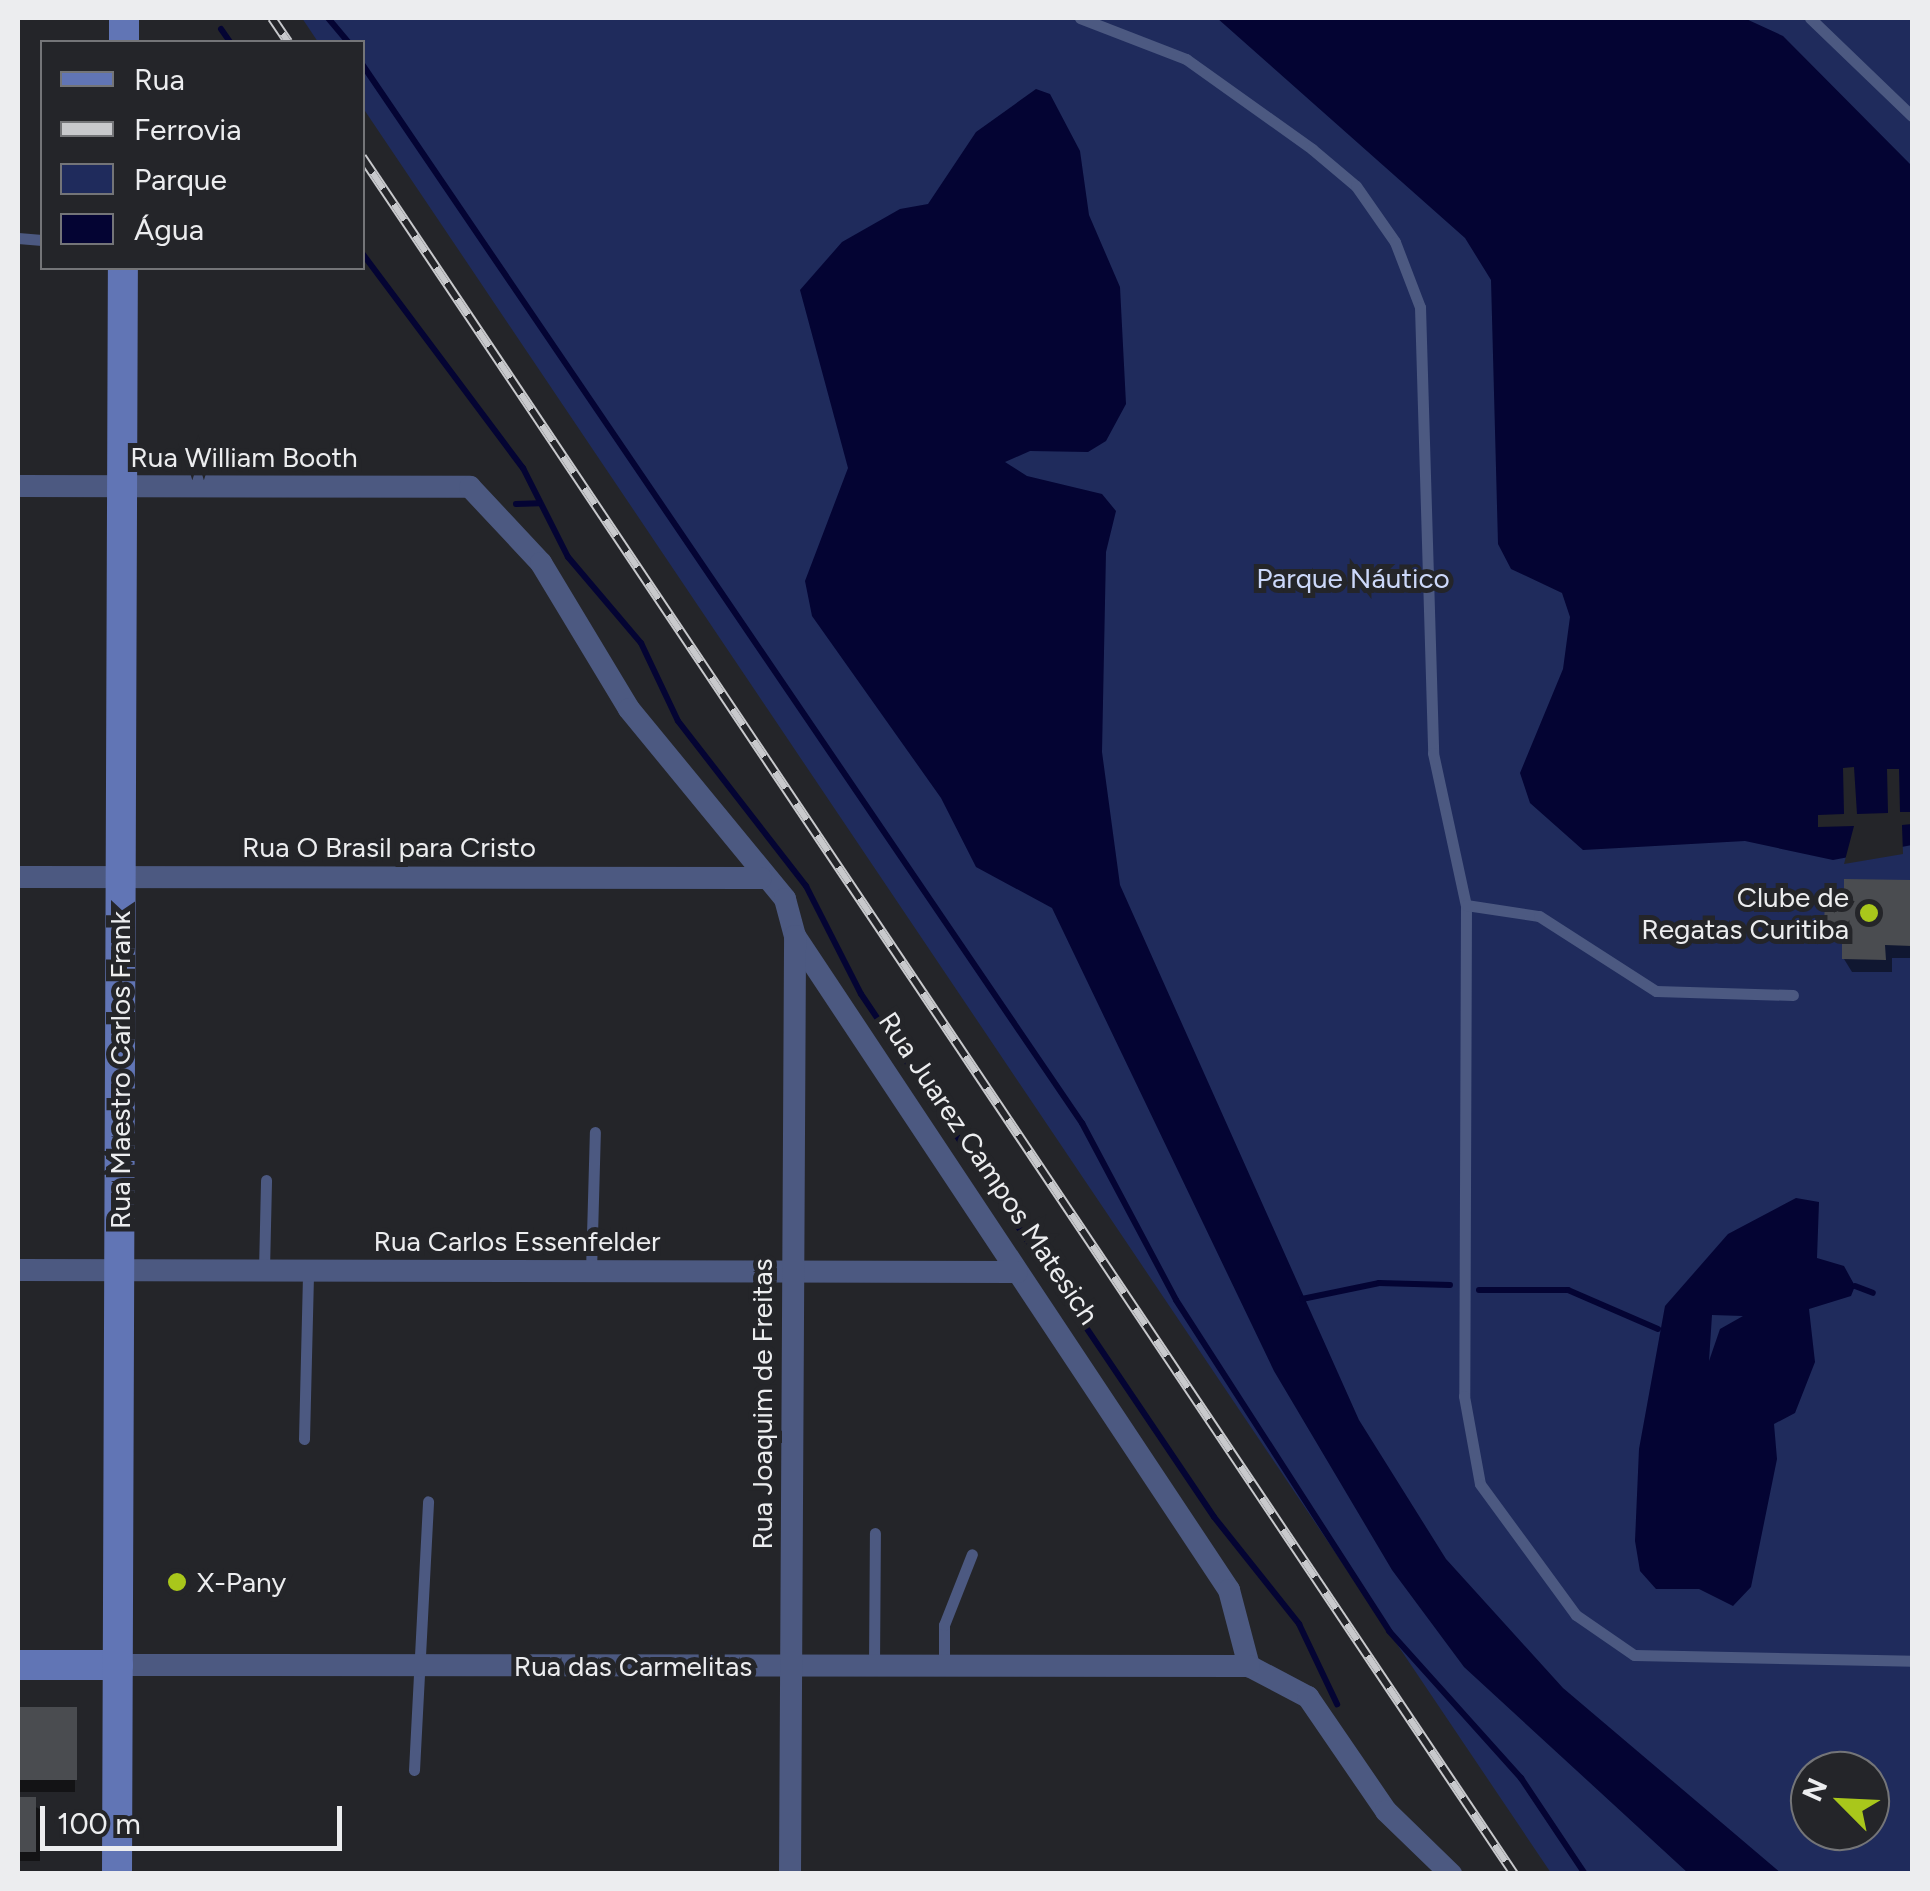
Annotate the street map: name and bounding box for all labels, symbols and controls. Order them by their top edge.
legend [40,40,365,270]
text: Rua [134,61,185,98]
text: Ferrovia [134,111,242,148]
text: Parque [134,161,227,198]
text: Água [134,211,204,248]
street label: Rua William Booth [130,440,358,474]
park label: Parque Náutico [1256,561,1450,595]
street label: Rua O Brasil para Cristo [242,830,536,864]
place label: Clube de Regatas Curitiba [1641,880,1849,946]
marker: Clube de Regatas Curitiba [1858,902,1880,924]
street label: Rua Maestro Carlos Frank [103,911,137,1229]
street label: Rua Juarez Campos Matesich [872,1006,1106,1330]
street label: Rua Carlos Essenfelder [373,1224,661,1258]
street label: Rua Joaquim de Freitas [745,1259,779,1549]
place label: X-Pany [197,1565,286,1599]
marker: X-Pany [166,1571,188,1593]
street label: Rua das Carmelitas [514,1649,752,1683]
north arrow [1790,1751,1890,1851]
text: N [1794,1773,1834,1806]
scale bar [45,1786,348,1848]
text: 100 m [57,1805,141,1842]

